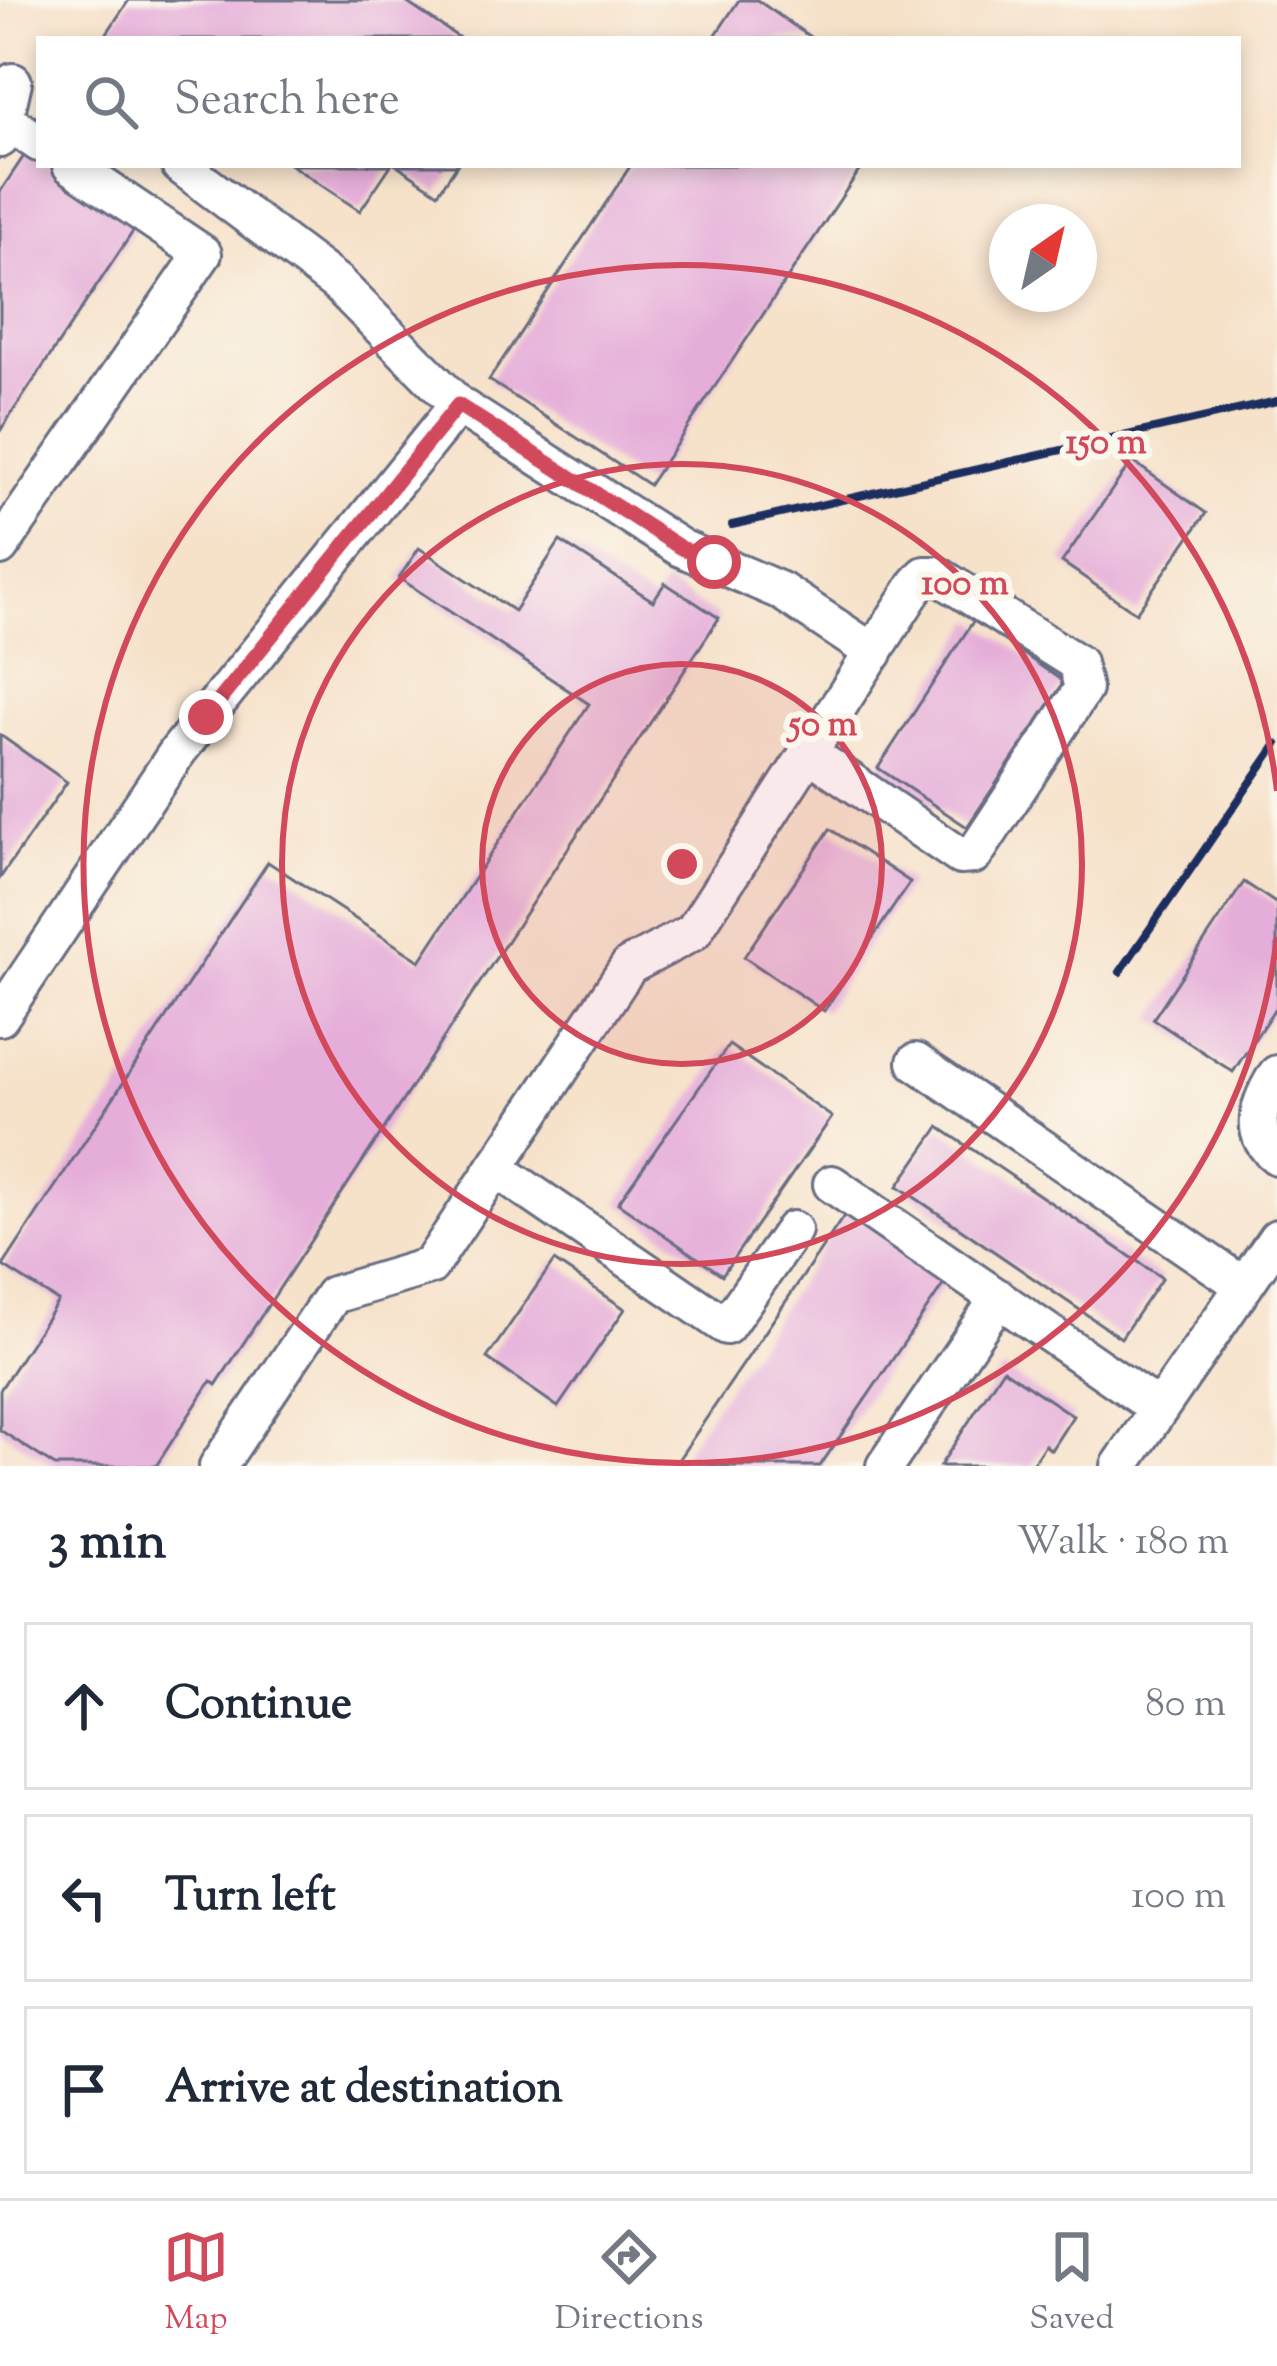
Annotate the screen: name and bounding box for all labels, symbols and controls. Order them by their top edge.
search box [36,36,1241,168]
icon: search [78,69,144,135]
text: Search here [174,70,400,135]
north arrow [989,204,1097,312]
text: 150 m [1065,418,1147,470]
route start [687,535,741,589]
text: 100 m [921,559,1009,611]
route end [179,690,233,744]
text: 50 m [786,700,858,752]
centre of rings [661,843,703,885]
text: 3 min [48,1508,166,1581]
text: Walk · 180 m [1017,1516,1229,1572]
icon: ahead [51,1673,117,1739]
text: Continue [165,1674,352,1739]
text: 80 m [1145,1678,1226,1734]
icon: left [51,1865,117,1931]
text: Turn left [165,1866,336,1931]
text: 100 m [1131,1870,1226,1926]
icon: arrive [51,2057,117,2123]
text: Arrive at destination [165,2058,563,2123]
tab: Map [163,2224,229,2344]
tab: Directions [555,2224,704,2344]
tab: Saved [1029,2224,1114,2344]

